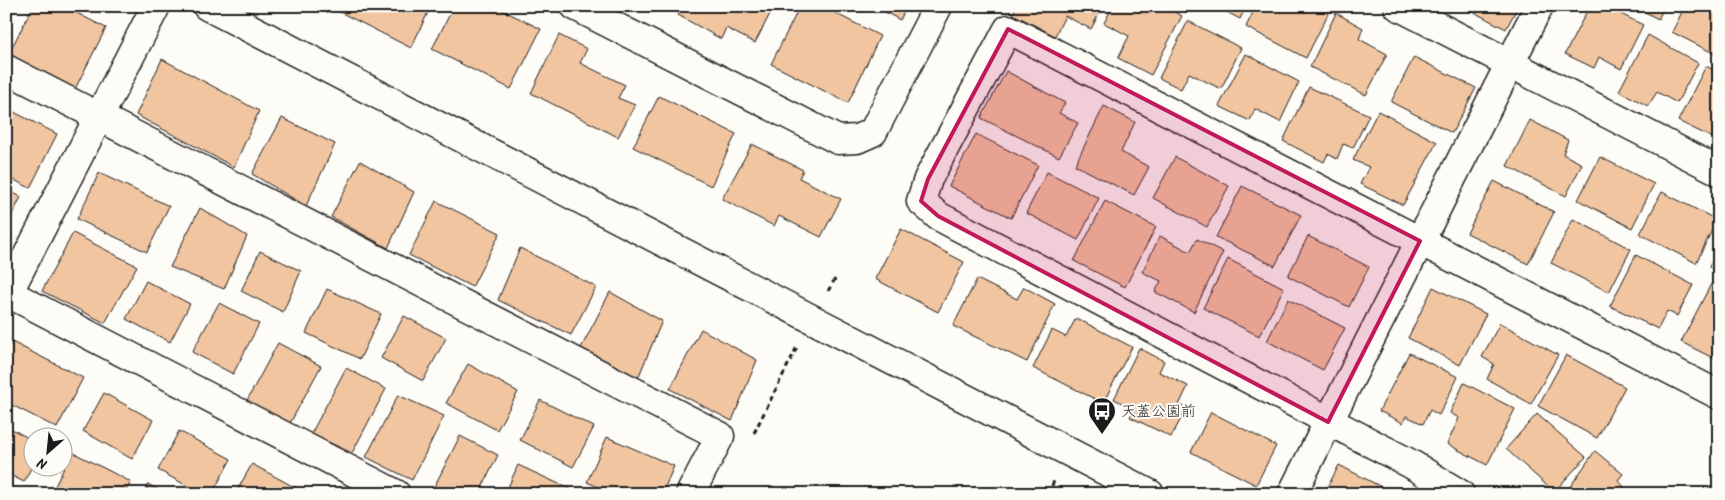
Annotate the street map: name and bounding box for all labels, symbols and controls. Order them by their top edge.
bus stop icon: 天蓋公園前 [1087,396,1117,435]
place label: 天蓋公園前 [1121,400,1196,424]
north arrow [22,428,72,478]
text: N [33,451,51,475]

